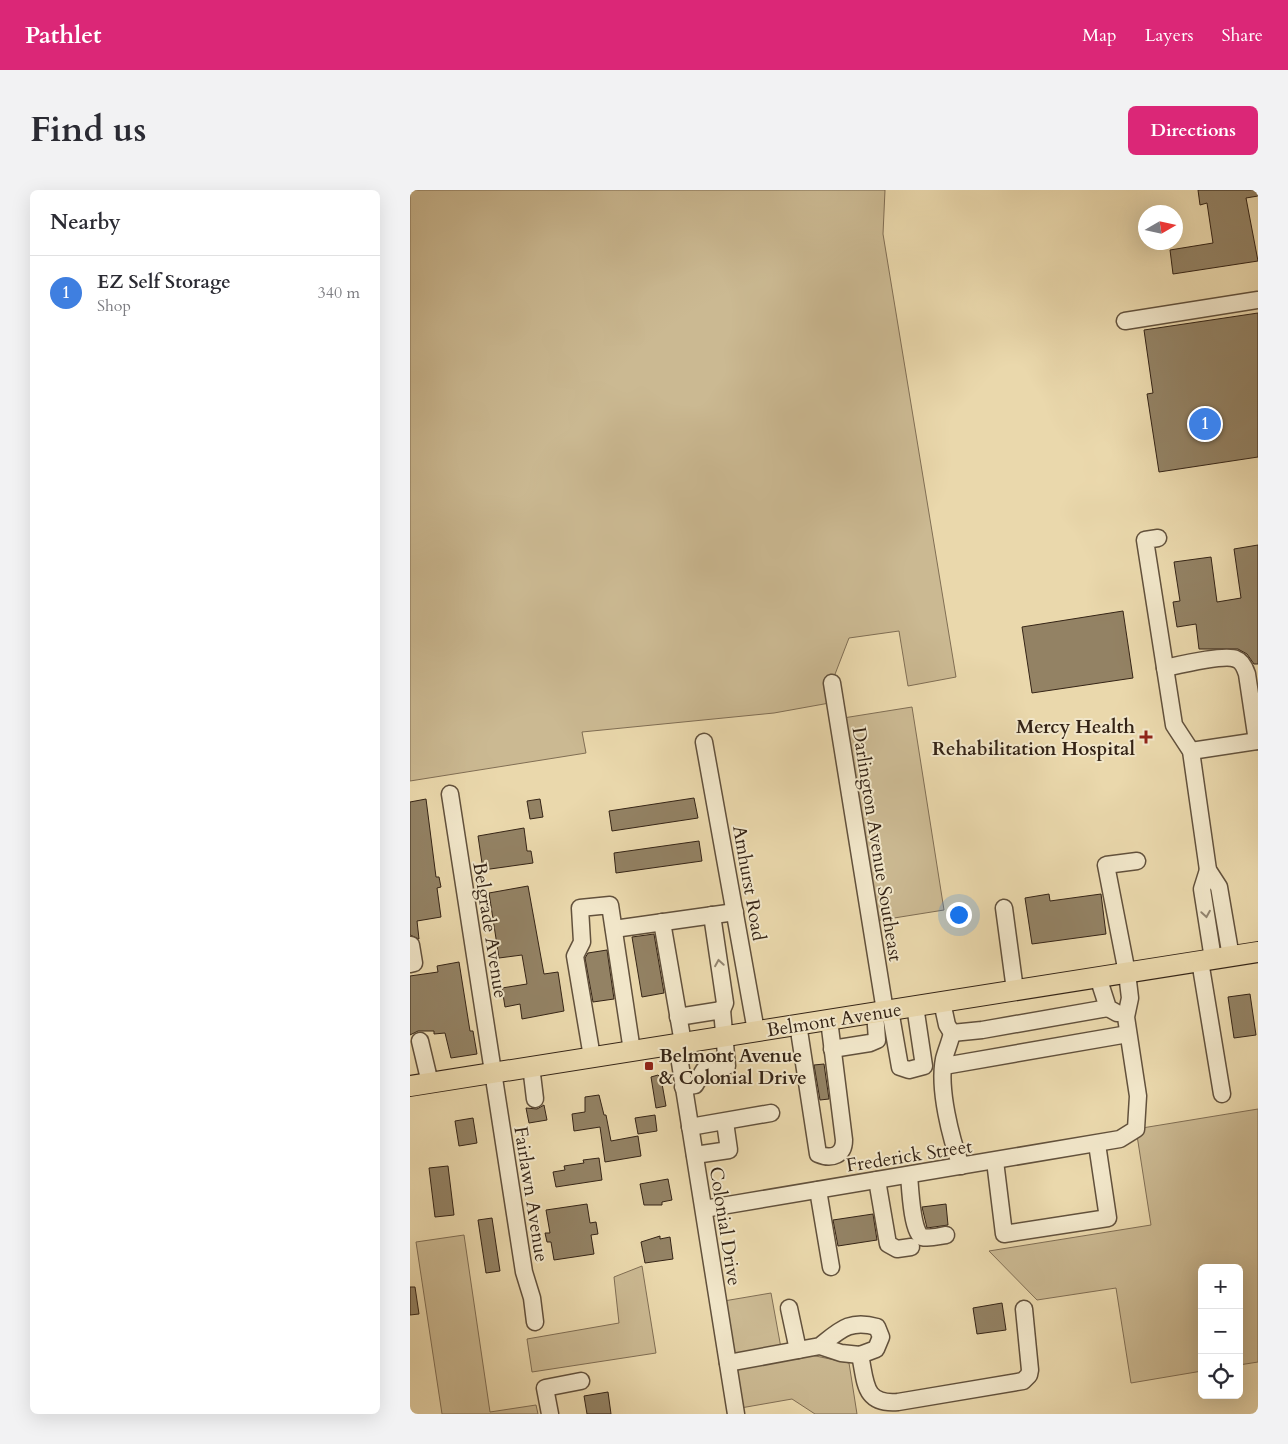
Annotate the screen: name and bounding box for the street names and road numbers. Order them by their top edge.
street label: Darlington Avenue Southeast [846,725,908,963]
street label: Amhurst Road [726,824,772,943]
street label: Belgrade Avenue [466,860,514,1000]
street label: Belmont Avenue [765,996,903,1043]
street label: Fairlawn Avenue [507,1124,555,1264]
street label: Frederick Street [844,1133,974,1179]
street label: Colonial Drive [703,1165,747,1288]

